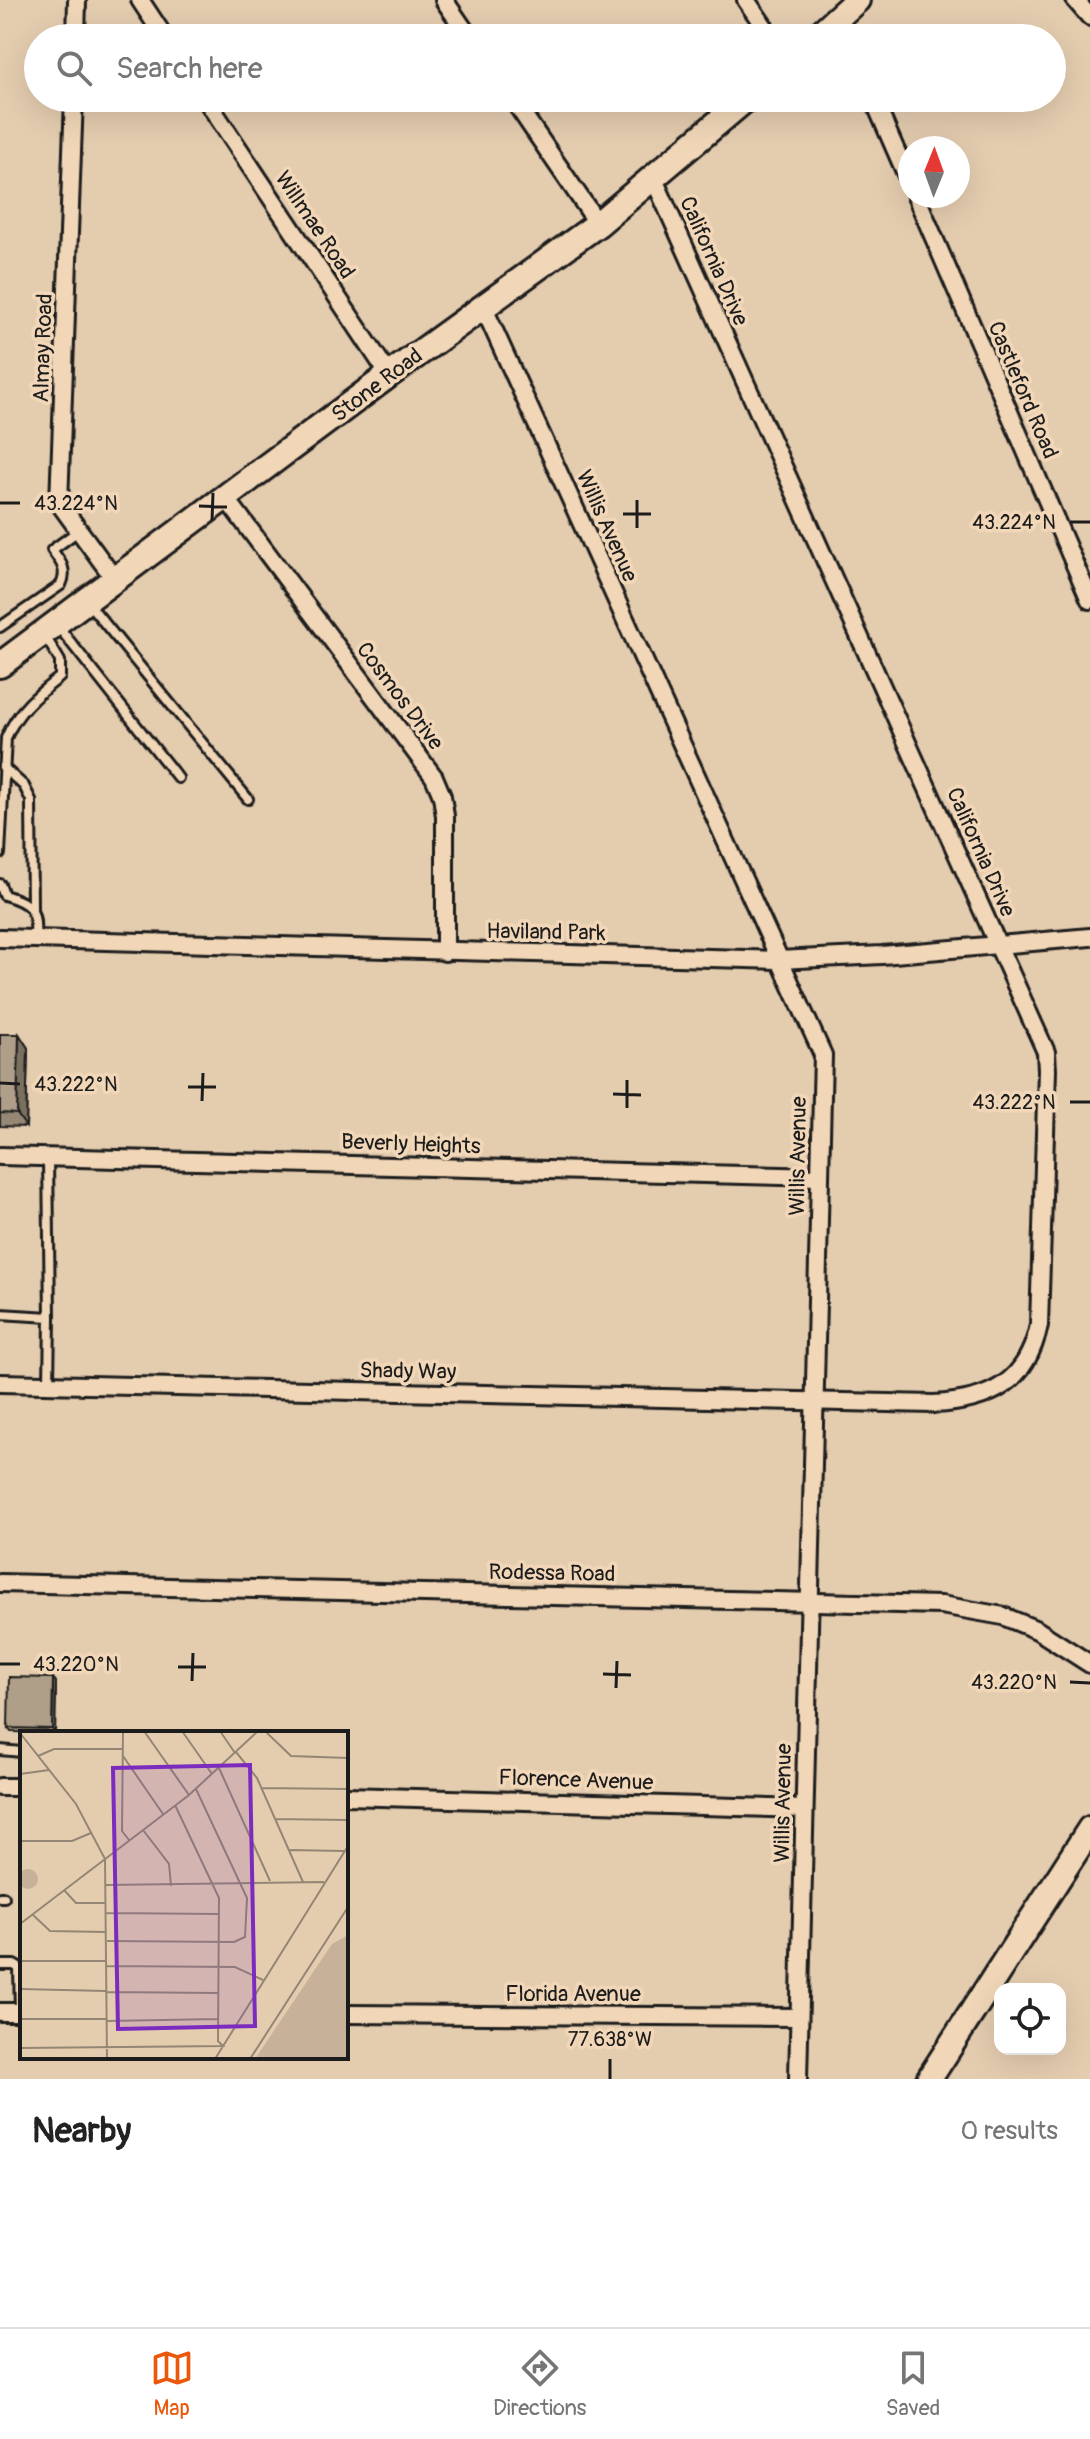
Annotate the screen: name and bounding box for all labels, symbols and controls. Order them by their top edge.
search box [24,24,1066,112]
icon: search [52,46,96,90]
text: Search here [116,50,263,87]
north arrow [898,136,970,208]
street label: Willmae Road [269,166,361,284]
street label: California Drive [673,192,755,330]
street label: Almay Road [27,293,59,403]
street label: Castleford Road [981,317,1065,463]
street label: Stone Road [326,342,428,428]
street label: Willis Avenue [570,466,644,586]
text: 43.224°N [34,491,118,516]
text: 43.224°N [972,510,1056,535]
street label: Cosmos Drive [350,636,450,756]
street label: California Drive [940,783,1022,921]
street label: Haviland Park [486,917,606,947]
text: 43.222°N [35,1072,117,1097]
text: 43.222°N [973,1090,1055,1115]
street label: Willis Avenue [783,1096,813,1216]
street label: Beverly Heights [341,1128,481,1160]
street label: Shady Way [359,1356,457,1386]
street label: Rodessa Road [488,1558,616,1588]
text: 43.220°N [33,1652,119,1677]
text: 43.220°N [971,1670,1057,1695]
inset map [20,1731,348,2059]
street label: Willis Avenue [768,1743,798,1863]
street label: Florence Avenue [498,1763,654,1797]
street label: Florida Avenue [505,1980,641,2008]
map controls [994,1983,1066,2055]
button: locate [994,1983,1066,2055]
text: 77.638°W [568,2027,652,2052]
text: Nearby [32,2110,131,2153]
text: 0 results [961,2115,1058,2147]
tab: Map [150,2346,194,2422]
tab: Directions [493,2346,586,2422]
tab: Saved [886,2346,940,2422]

